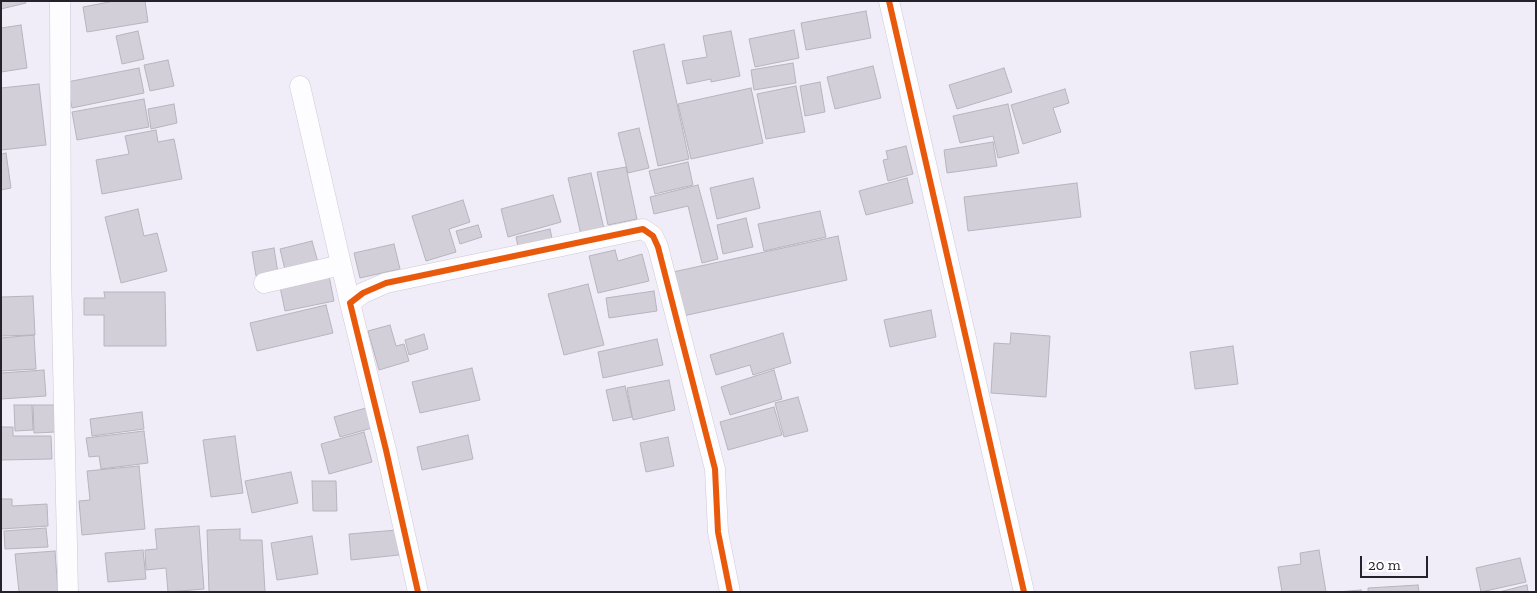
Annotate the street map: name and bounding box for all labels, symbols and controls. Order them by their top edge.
scale bar [1362,546,1430,578]
text: 20 m [1368,556,1401,574]

